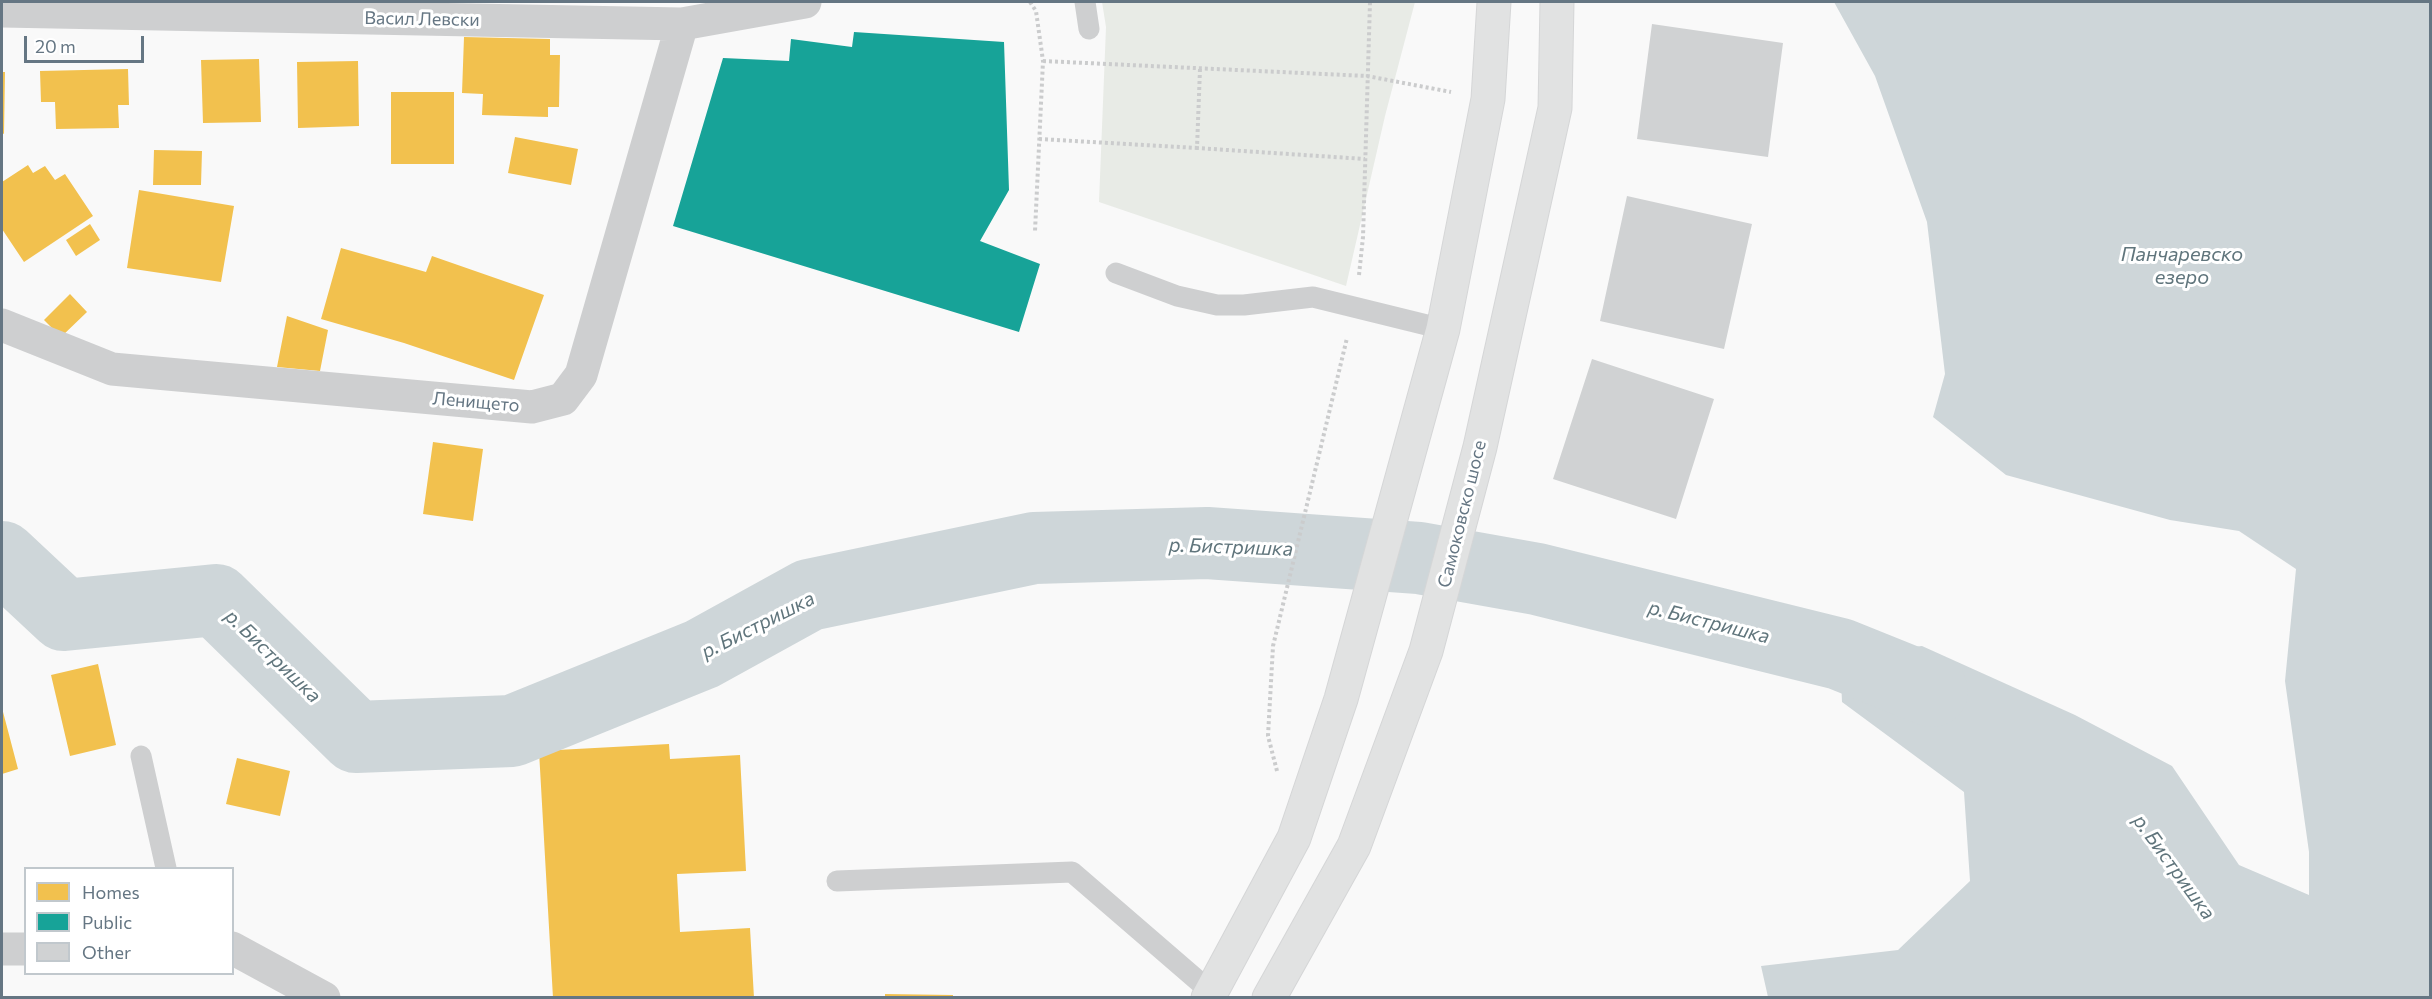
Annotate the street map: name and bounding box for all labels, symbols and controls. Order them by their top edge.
street label: Васил Левски [364,7,480,31]
scale bar [27,24,147,62]
text: 20 m [35,35,76,57]
water label: Панчаревско езеро [2121,242,2243,289]
street label: Ленището [432,387,520,417]
street label: Самоковско шосе [1433,438,1491,590]
water label: р. Бистришка [1169,533,1293,561]
water label: р. Бистришка [697,586,819,664]
water label: р. Бистришка [1646,595,1772,649]
water label: р. Бистришка [220,604,326,708]
water label: р. Бистришка [2128,810,2220,924]
legend [24,867,234,975]
text: Homes [82,881,140,903]
text: Public [82,911,132,933]
text: Other [82,941,131,963]

